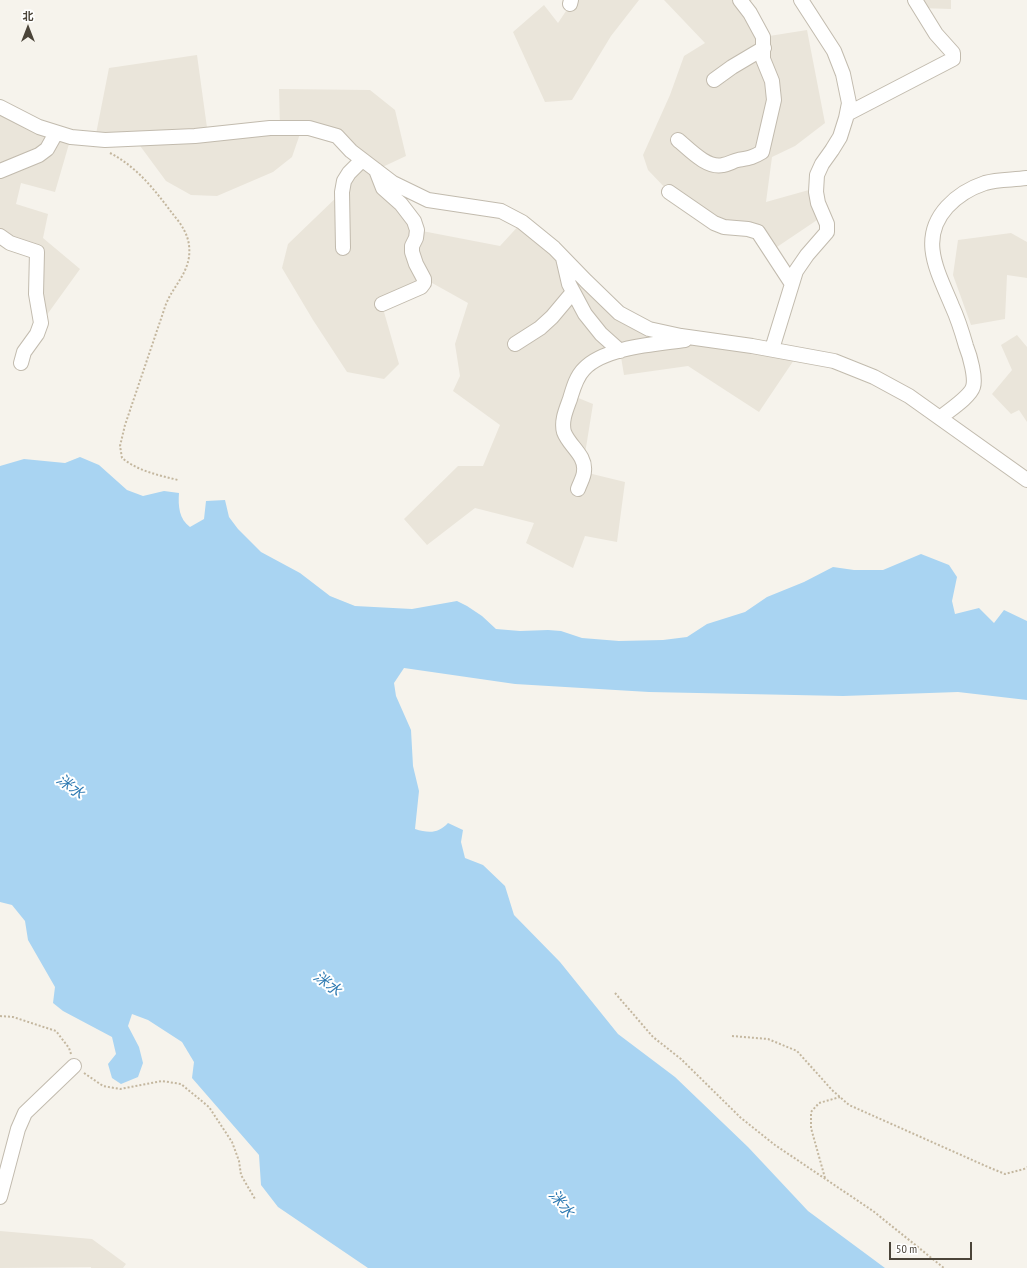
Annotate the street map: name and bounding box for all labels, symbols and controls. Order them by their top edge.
north arrow [8,8,48,48]
text: 北 [23,9,34,23]
water label: 洣水 [53,771,87,803]
water label: 洣水 [310,968,344,1000]
water label: 洣水 [545,1187,577,1221]
scale bar [891,1234,974,1260]
text: 50 m [896,1241,917,1256]

